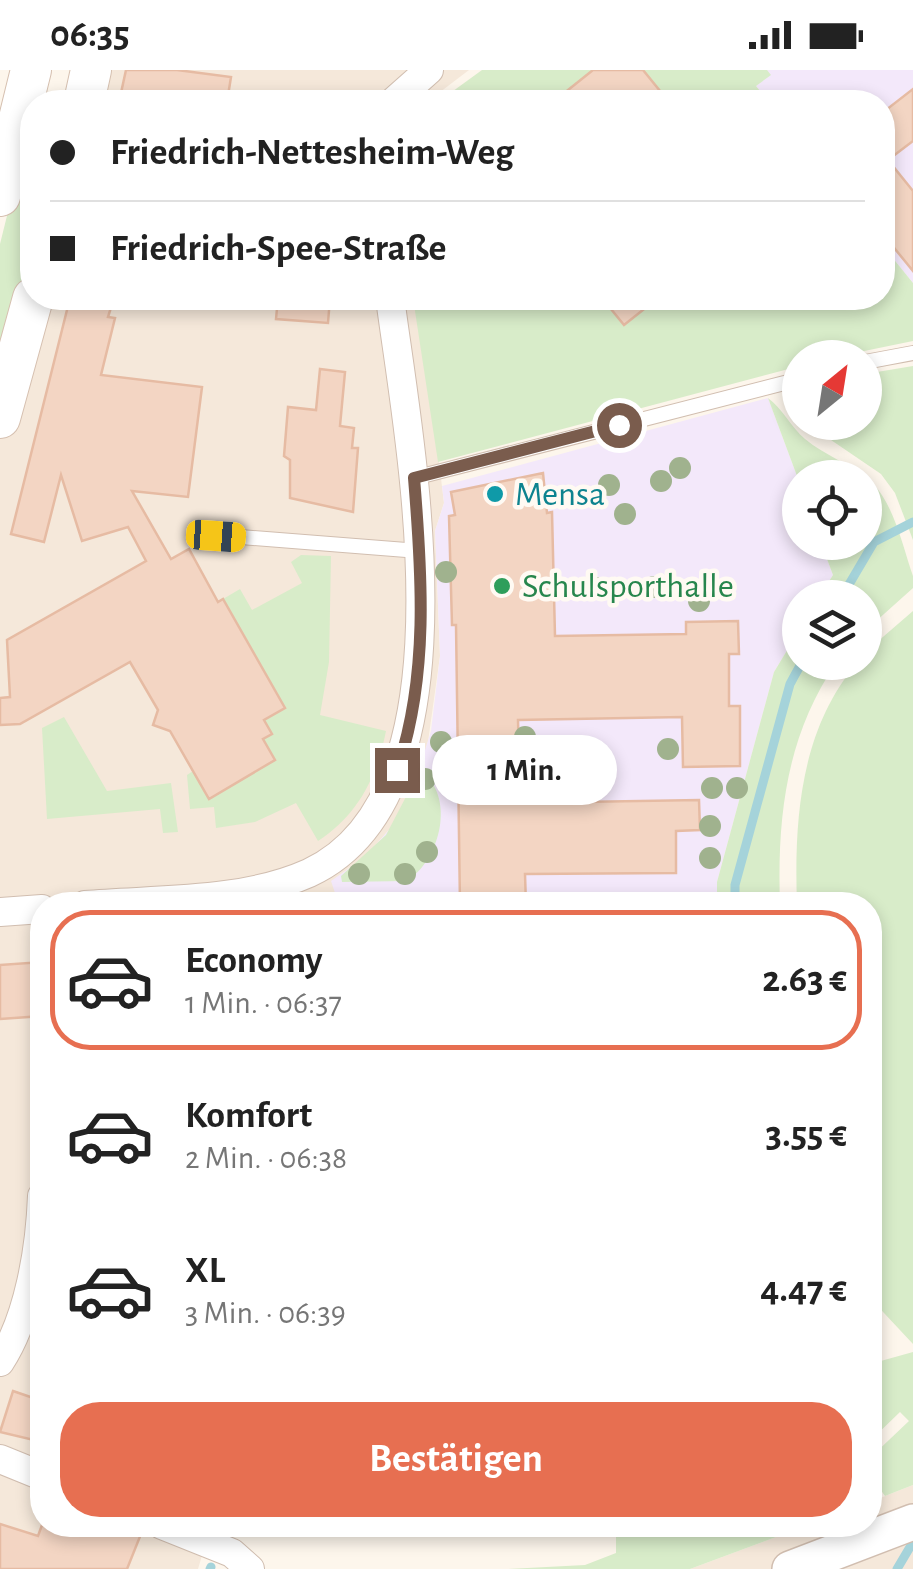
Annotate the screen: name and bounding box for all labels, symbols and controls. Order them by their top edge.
text: 06:35 [50,16,130,54]
text: Friedrich-Nettesheim-Weg [110,134,514,172]
text: Friedrich-Spee-Straße [110,230,446,268]
north arrow [782,340,882,440]
map controls [782,340,882,680]
route start [597,403,642,448]
button: locate [782,460,882,560]
place label: Mensa [515,477,605,512]
marker: Mensa [484,483,506,505]
car [185,519,247,553]
place label: Schulsporthalle [522,569,734,604]
marker: Schulsporthalle [491,575,513,597]
button: layers [782,580,882,680]
callout: 1 Min. [432,735,617,805]
route end [375,748,420,793]
text: 1 Min. [487,754,562,786]
icon: car [65,935,155,1025]
text: Economy [185,942,323,980]
text: 2.63 € [762,961,847,999]
text: 1 Min. · 06:37 [185,987,342,1019]
icon: car [65,1090,155,1180]
text: Komfort [185,1097,312,1135]
text: 3.55 € [766,1116,847,1154]
text: 2 Min. · 06:38 [185,1142,347,1174]
icon: car [65,1245,155,1335]
text: XL [185,1252,225,1290]
text: 4.47 € [760,1271,847,1309]
text: 3 Min. · 06:39 [185,1297,346,1329]
button: Bestätigen [60,1402,852,1517]

